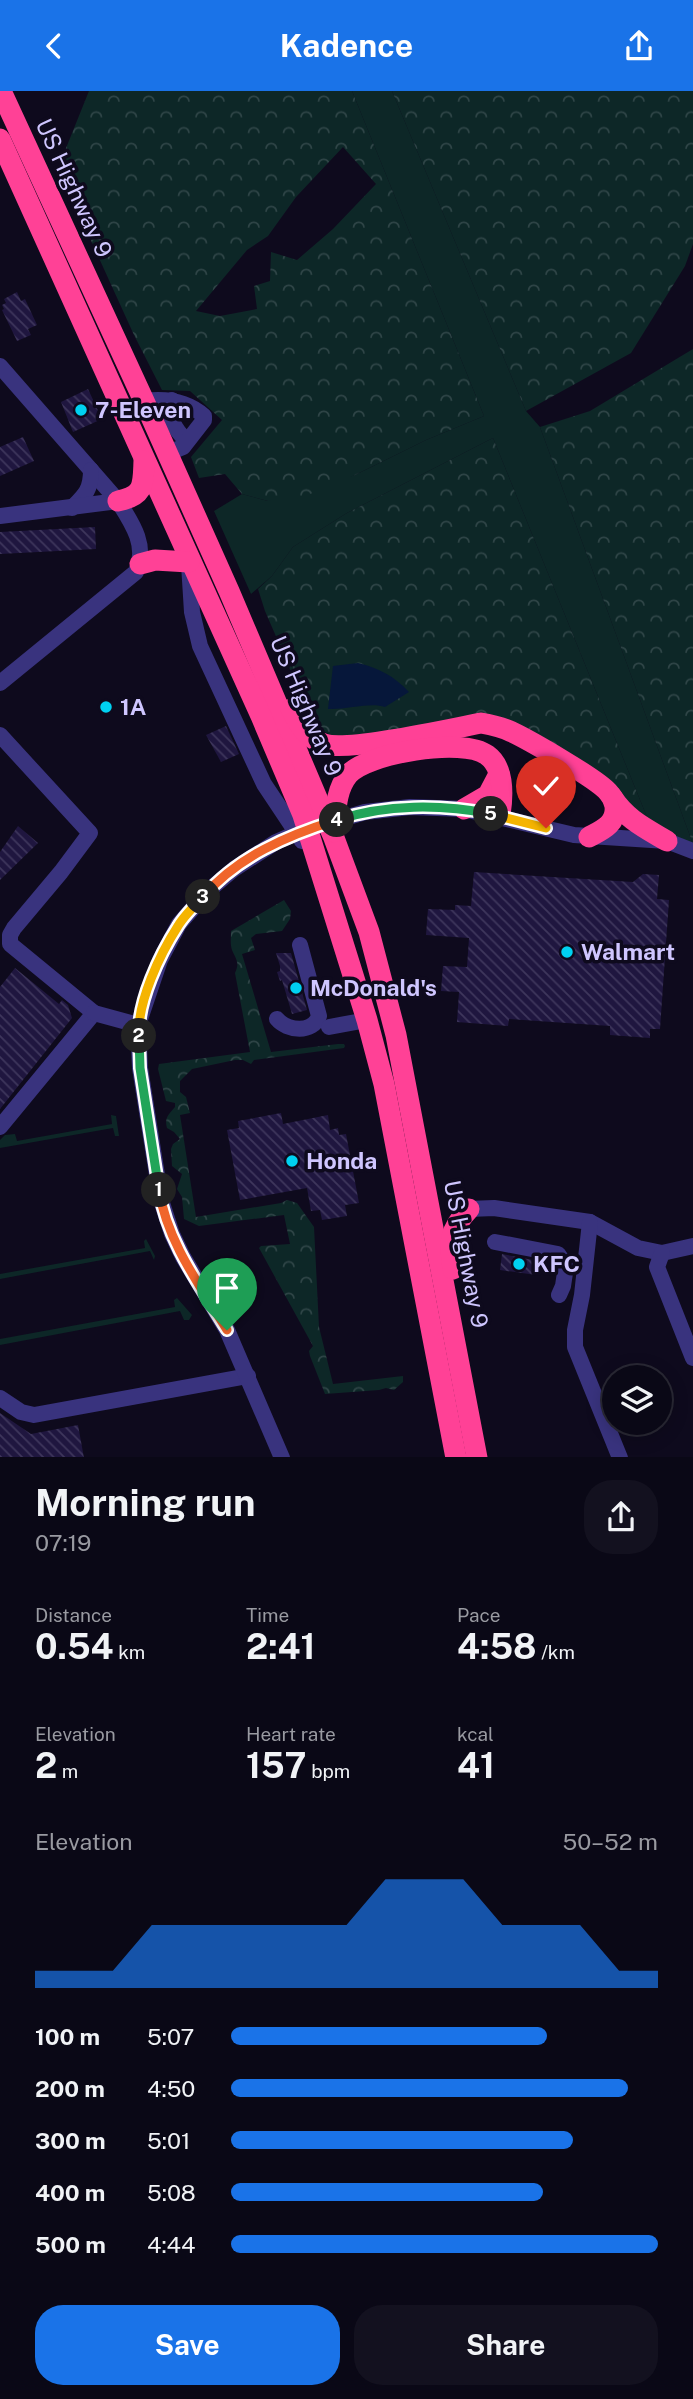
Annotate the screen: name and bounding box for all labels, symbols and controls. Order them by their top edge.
icon: back [35,27,73,65]
text: Kadence [280,27,413,64]
icon: share [620,27,658,65]
street label: US Highway 9 [31,114,118,261]
place label: 7-Eleven [95,396,191,423]
marker: 7-Eleven [73,402,89,418]
street label: US Highway 9 [265,632,348,780]
place label: 1A [120,693,147,720]
marker: 1A [98,699,114,715]
pin [516,756,576,828]
icon: check [527,767,565,805]
pin: 5 [474,797,508,831]
text: 5 [484,802,497,824]
pin: 4 [320,803,354,837]
text: 4 [330,808,343,830]
pin: 3 [186,879,220,915]
text: 3 [196,885,209,907]
place label: Walmart [581,938,675,965]
marker: Walmart [559,944,575,960]
place label: McDonald's [310,974,437,1001]
marker: McDonald's [288,980,304,996]
pin: 2 [122,1019,156,1053]
text: 2 [132,1024,145,1046]
place label: Honda [306,1147,377,1174]
marker: Honda [284,1153,300,1169]
pin: 1 [142,1173,176,1207]
text: 1 [154,1178,163,1200]
street label: US Highway 9 [439,1178,494,1330]
place label: KFC [533,1250,580,1277]
marker: KFC [511,1256,527,1272]
pin [197,1258,257,1330]
icon: arrive [208,1269,246,1307]
map controls [602,1365,672,1435]
button: layers [602,1365,672,1435]
text: Morning run [35,1480,256,1525]
button: share [584,1480,658,1554]
text: 07:19 [35,1529,91,1556]
text: Distance [35,1604,112,1626]
text: Time [246,1604,289,1626]
text: Pace [457,1604,500,1626]
text: 0.54 [35,1626,114,1667]
text: 2:41 [246,1626,316,1667]
text: 4:58 [457,1626,537,1667]
text: km [114,1641,145,1663]
text: /km [537,1641,575,1663]
text: Elevation [35,1723,116,1745]
text: Heart rate [246,1723,336,1745]
text: kcal [457,1723,494,1745]
text: 2 [35,1745,57,1786]
text: 157 [246,1745,307,1786]
text: 41 [457,1745,495,1786]
text: m [57,1760,78,1782]
text: bpm [307,1760,350,1782]
text: Elevation [35,1828,133,1855]
text: 50–52 m [563,1828,658,1855]
text: 100 m [35,2023,100,2050]
text: 5:07 [147,2023,194,2050]
text: 200 m [35,2075,105,2102]
text: 4:50 [147,2075,195,2102]
text: 300 m [35,2127,106,2154]
text: 5:01 [147,2127,190,2154]
text: 400 m [35,2179,105,2206]
text: 5:08 [147,2179,196,2206]
text: 500 m [35,2231,106,2258]
text: 4:44 [147,2231,195,2258]
button: Save [35,2305,340,2385]
button: Share [354,2305,658,2385]

